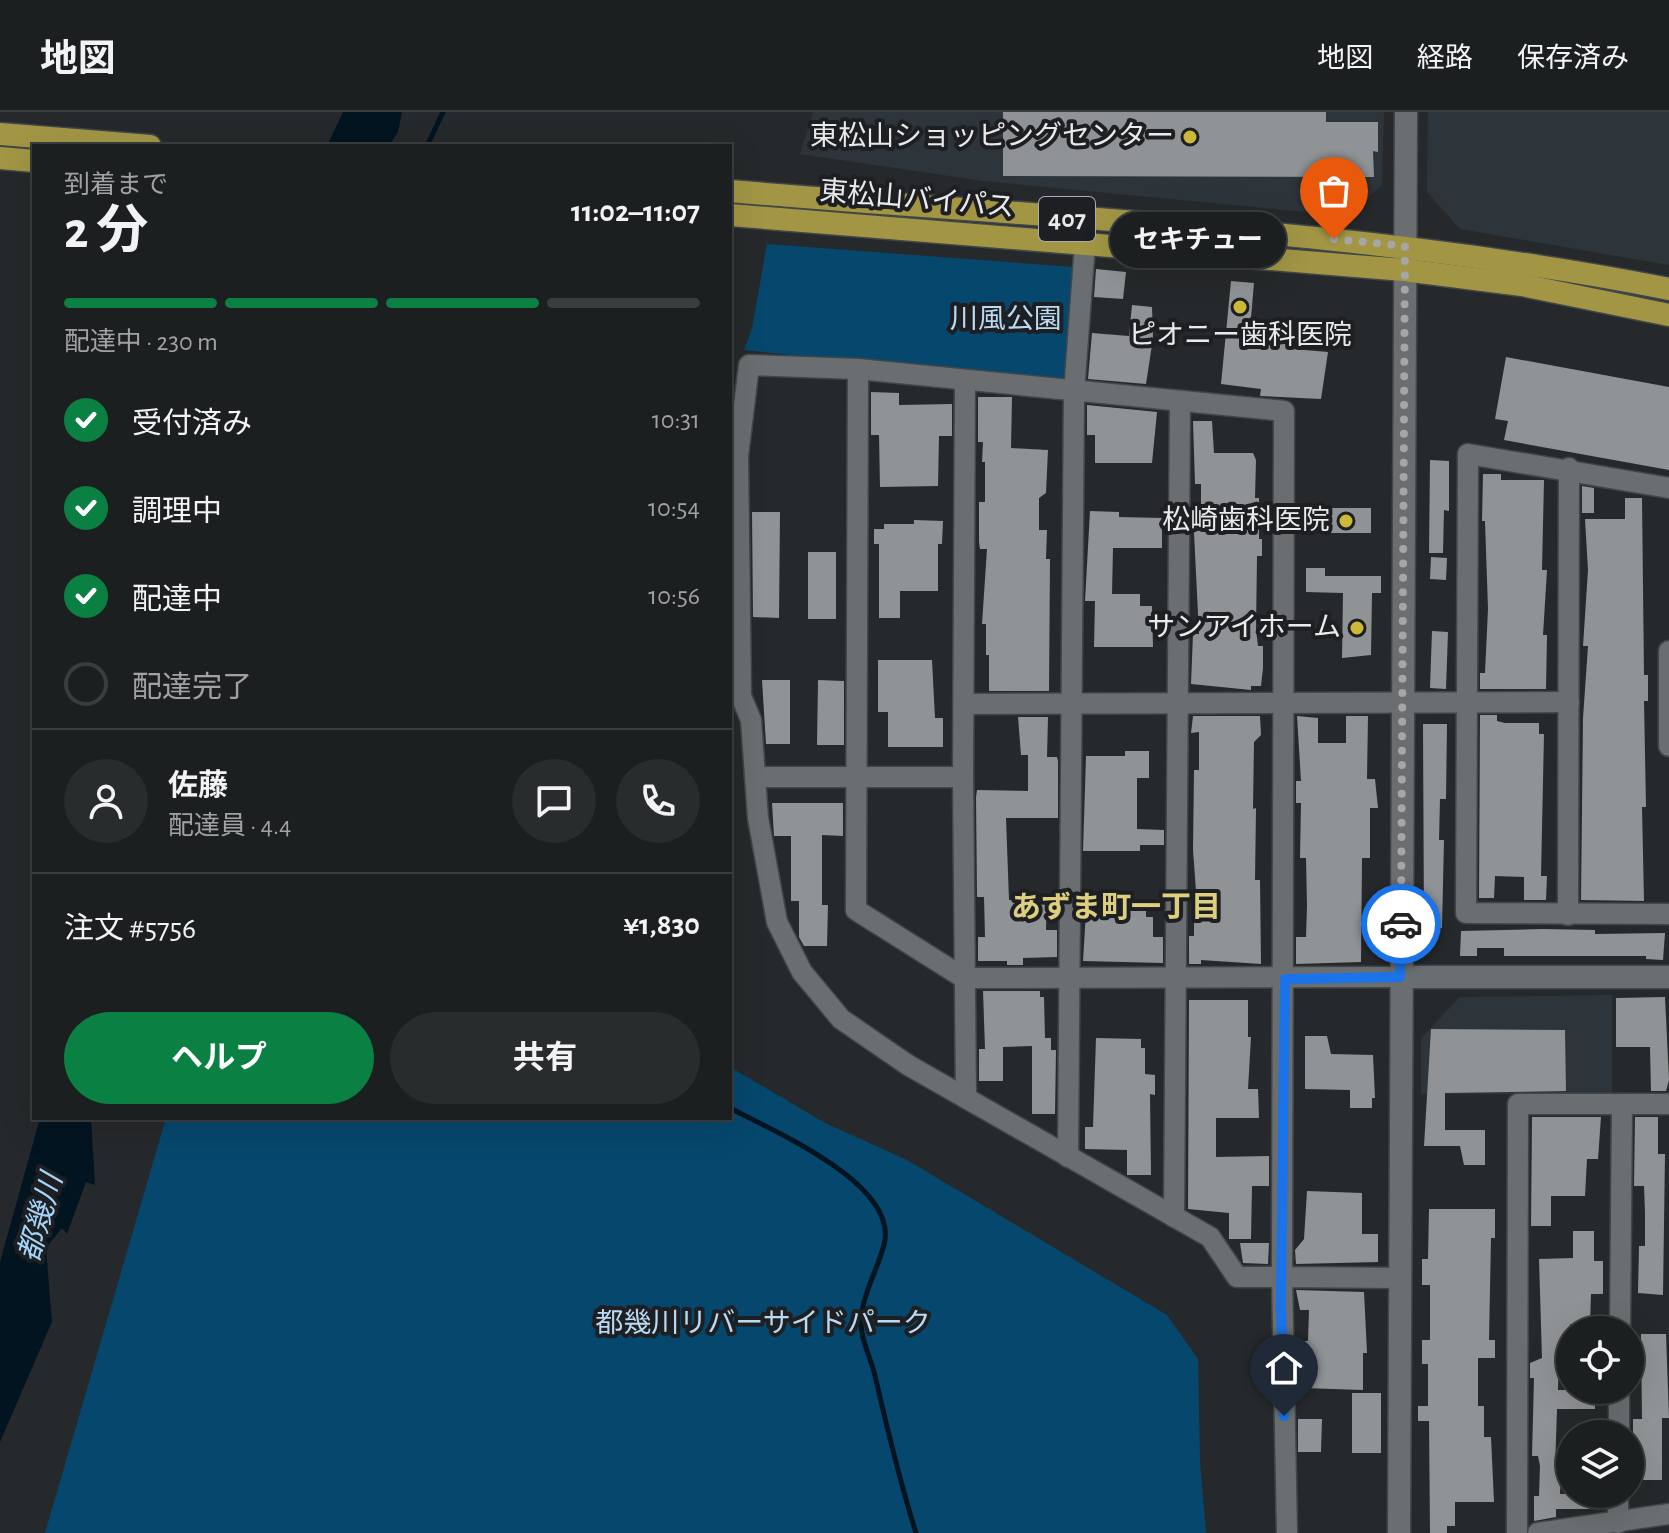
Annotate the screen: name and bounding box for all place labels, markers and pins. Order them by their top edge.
place label: 東松山ショッピングセンター [810,121,1174,151]
marker: 東松山ショッピングセンター [1181,128,1199,146]
pin [1300,157,1368,239]
callout: セキチュー [1110,211,1286,267]
marker: ピオニー歯科医院 [1231,298,1249,316]
place label: ピオニー歯科医院 [1128,320,1352,350]
place label: 松崎歯科医院 [1162,505,1330,535]
marker: 松崎歯科医院 [1337,512,1355,530]
place label: サンアイホーム [1147,614,1341,642]
marker: サンアイホーム [1348,619,1366,637]
pin [1250,1334,1318,1416]

